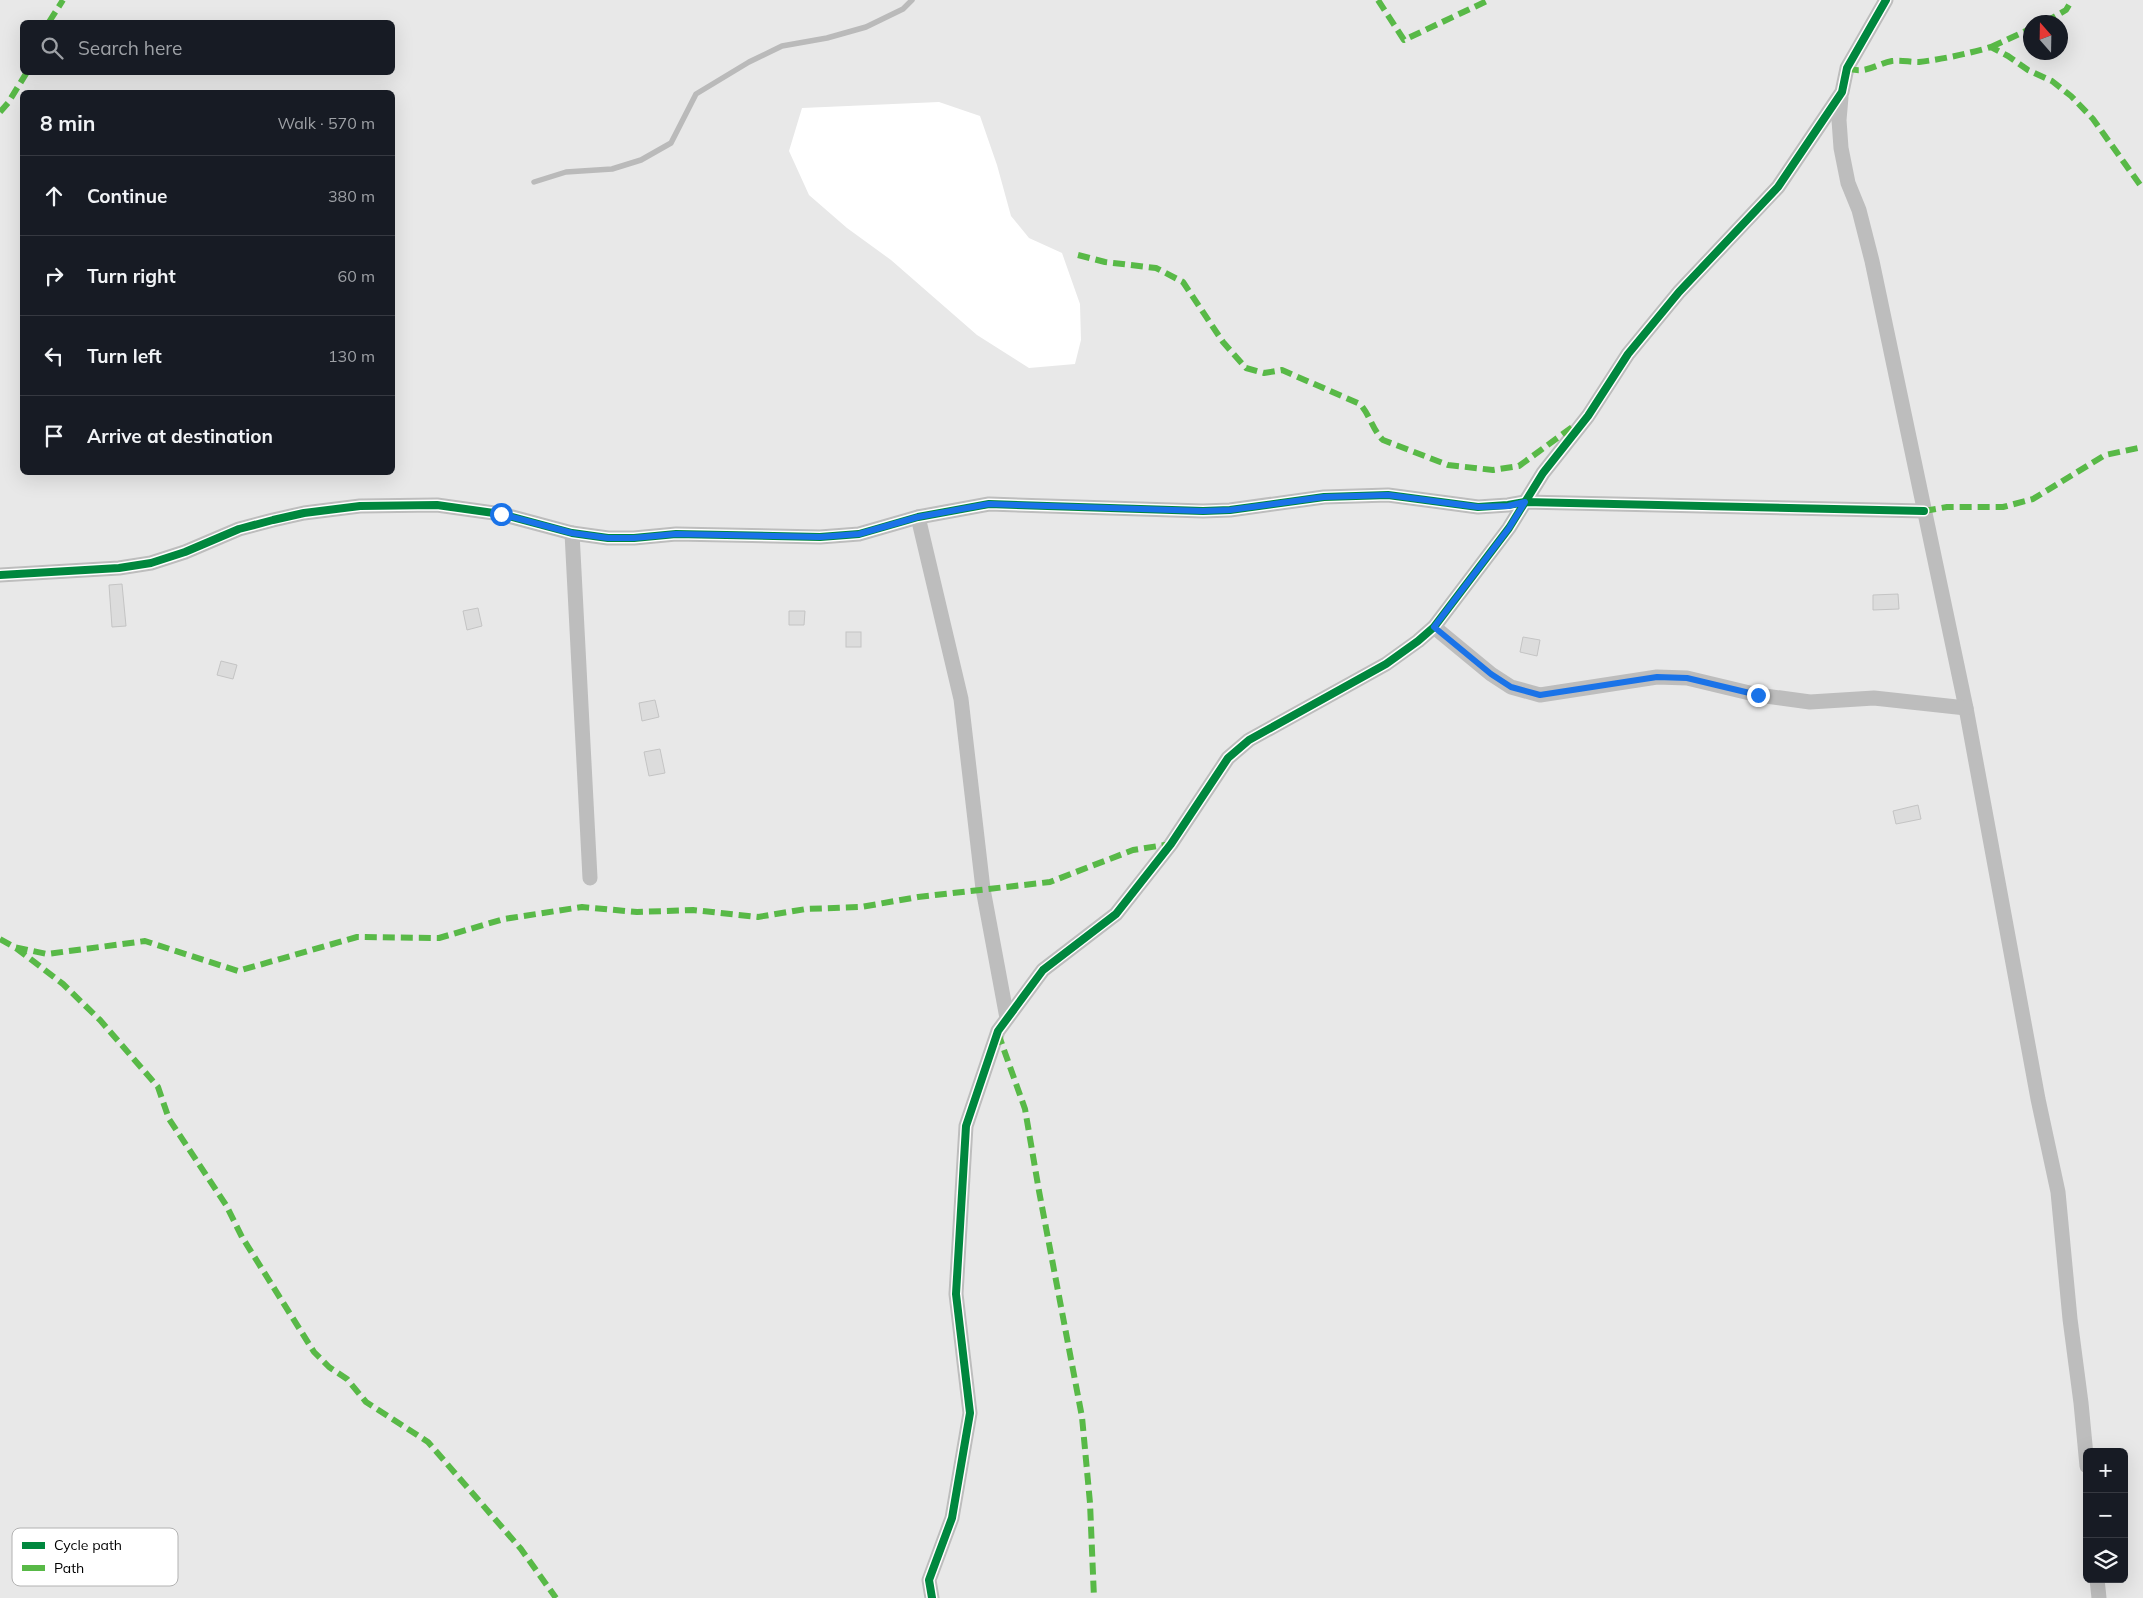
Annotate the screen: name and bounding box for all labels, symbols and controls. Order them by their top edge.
north arrow [2023,15,2068,60]
search box [20,20,395,75]
icon: search [38,34,66,62]
text: Search here [78,36,182,60]
text: 8 min [40,110,95,136]
text: Walk · 570 m [277,113,375,133]
icon: ahead [40,182,68,210]
text: Continue [87,184,167,208]
text: 380 m [328,186,375,206]
icon: right [40,262,68,290]
text: Turn right [87,264,176,288]
text: 60 m [338,266,375,286]
icon: left [40,342,68,370]
text: Turn left [87,344,162,368]
text: 130 m [328,346,375,366]
icon: arrive [40,422,68,450]
text: Arrive at destination [87,424,273,448]
route start [490,503,513,526]
route end [1747,684,1770,707]
map controls [2083,1448,2128,1583]
button: + [2083,1448,2128,1493]
button: − [2083,1493,2128,1538]
legend [12,1528,178,1586]
text: Cycle path [54,1536,122,1554]
button: layers [2083,1538,2128,1583]
text: Path [54,1559,84,1577]

